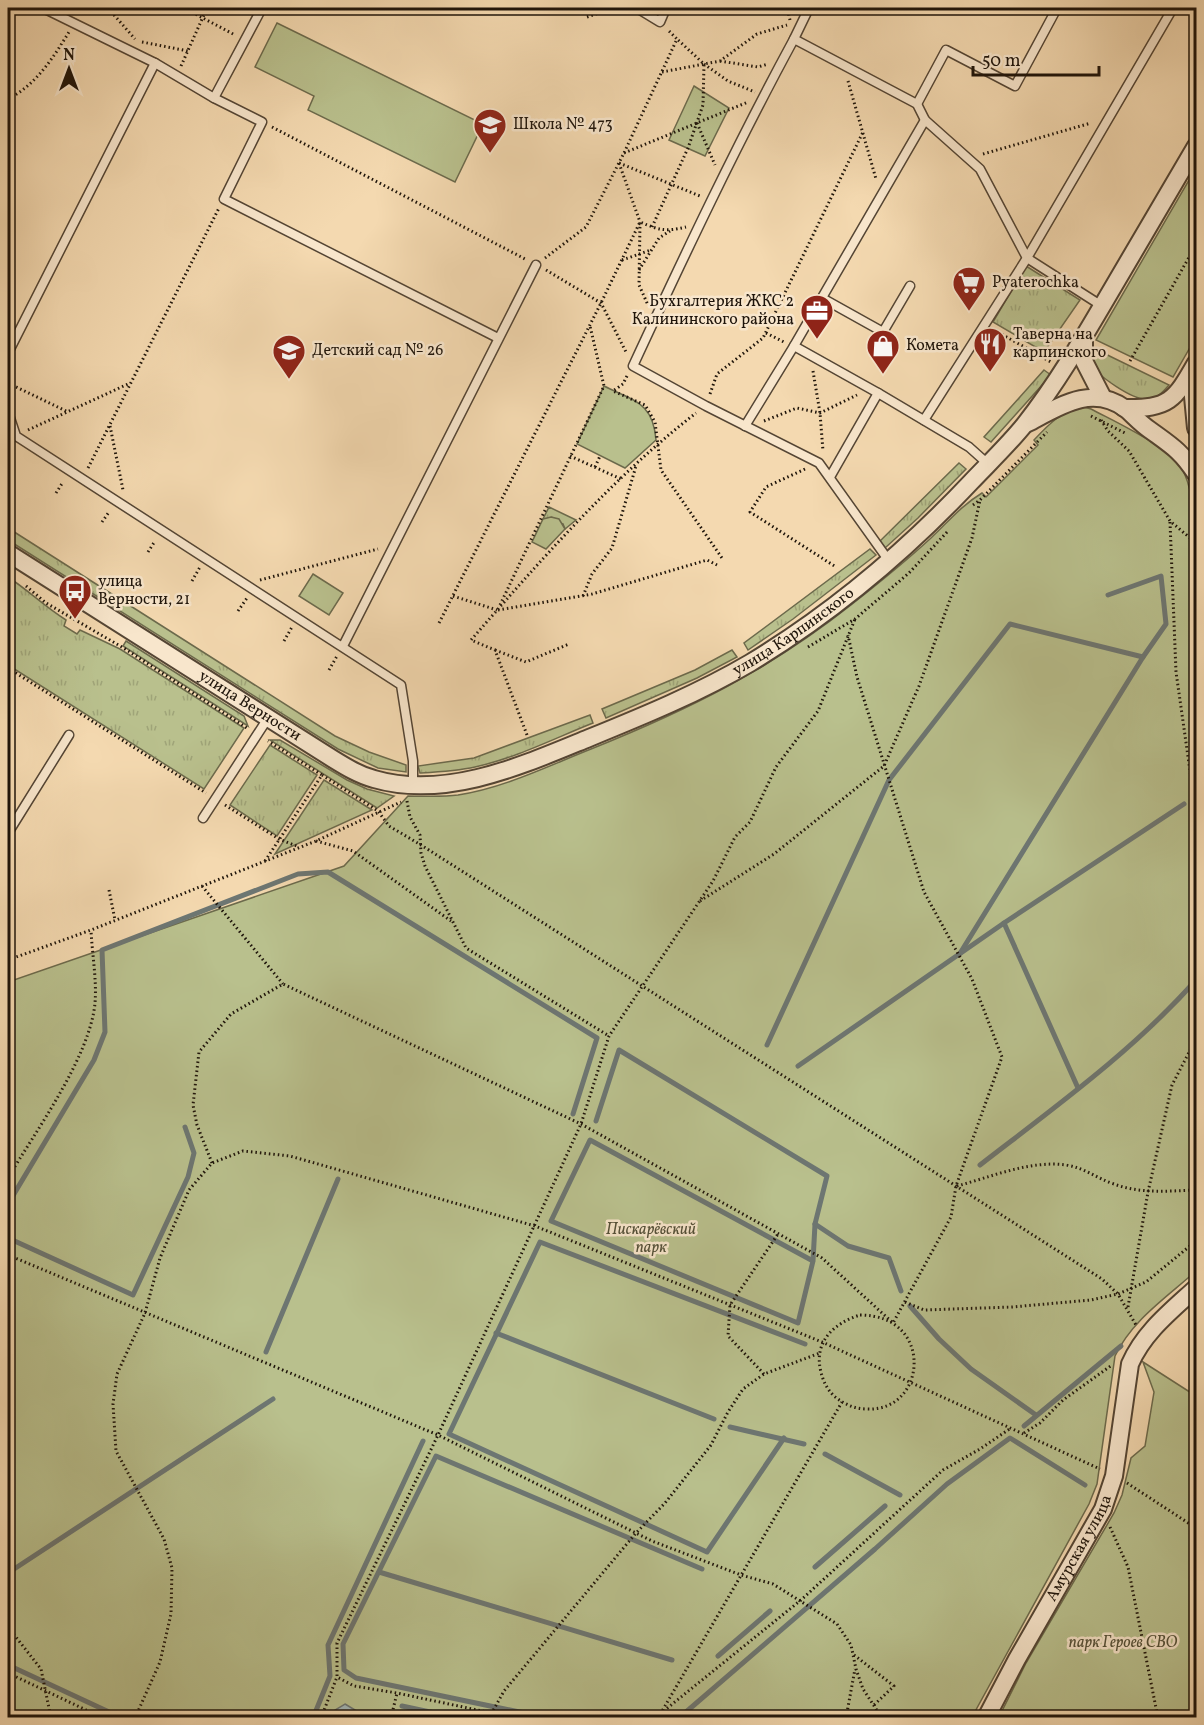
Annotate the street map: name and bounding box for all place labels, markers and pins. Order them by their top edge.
school or university icon: Школа № 473 [472,107,508,154]
place label: Школа № 473 [513,114,613,136]
supermarket icon: Pyaterochka [951,265,987,312]
place label: Pyaterochka [992,272,1079,294]
place label: Бухгалтерия ЖКС 2 Калининского района [632,291,794,331]
office icon: Бухгалтерия ЖКС 2 Калининского района [799,293,835,340]
place label: Таверна на карпинского [1013,324,1106,364]
restaurant icon: Таверна на карпинского [972,326,1008,373]
shop icon: Комета [865,328,901,375]
school or university icon: Детский сад № 26 [271,333,307,380]
place label: Комета [906,335,959,357]
place label: Детский сад № 26 [312,340,443,362]
place label: улица Верности, 21 [98,571,190,611]
bus stop icon: улица Верности, 21 [57,573,93,620]

